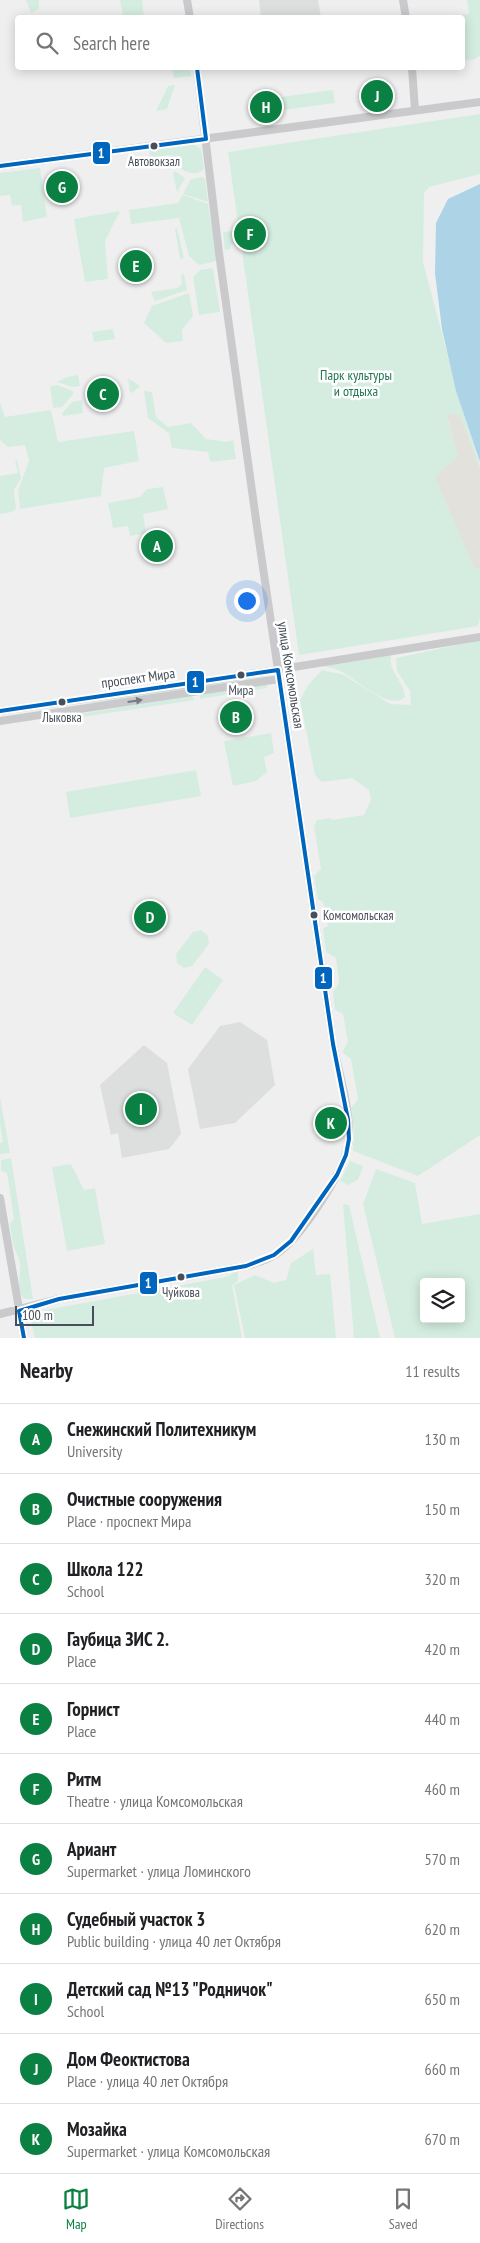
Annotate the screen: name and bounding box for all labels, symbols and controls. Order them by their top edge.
search box [15,15,465,70]
icon: search [33,29,61,57]
text: Search here [73,31,150,55]
pin: J [361,77,393,115]
pin: H [250,88,282,126]
line badge: 1 [92,141,111,165]
marker: Автовокзал [149,141,159,151]
text: 1 [98,144,104,162]
place label: Автовокзал [128,153,180,170]
pin: G [46,168,78,206]
pin: F [234,215,266,253]
pin: E [120,247,152,285]
park label: Парк культуры и отдыха [320,366,392,400]
pin: C [87,375,119,413]
pin: A [141,527,173,565]
your location [234,588,260,614]
street label: улица Комсомольская [274,620,308,730]
street label: проспект Мира [100,664,176,692]
line badge: 1 [186,670,205,694]
marker: Мира [236,670,246,680]
text: 1 [192,673,198,691]
place label: Мира [229,682,253,699]
marker: Лыковка [57,697,67,707]
one-way arrow [127,697,143,705]
pin: B [220,698,252,736]
place label: Лыковка [41,709,82,726]
pin: D [134,898,166,936]
place label: Комсомольская [323,907,394,924]
marker: Комсомольская [309,910,319,920]
line badge: 1 [314,966,333,990]
text: 1 [320,969,326,987]
pin: I [125,1090,157,1128]
pin: K [315,1104,347,1142]
line badge: 1 [139,1271,158,1295]
marker: Чуйкова [176,1272,186,1282]
text: 1 [145,1274,151,1292]
map controls [420,1278,465,1323]
button: layers [420,1278,465,1323]
place label: Чуйкова [162,1284,200,1301]
scale bar [15,1303,94,1326]
text: 100 m [22,1306,53,1324]
text: Nearby [20,1357,73,1384]
text: 11 results [405,1361,460,1381]
text: Снежинский Политехникум [67,1417,256,1441]
text: A [32,1429,40,1449]
text: 130 m [425,1429,460,1449]
text: University [67,1441,122,1461]
text: Очистные сооружения [67,1487,222,1511]
text: B [32,1499,40,1519]
text: 150 m [425,1499,460,1519]
text: Place · проспект Мира [67,1511,191,1531]
text: Школа 122 [67,1557,144,1581]
text: C [32,1569,40,1589]
text: 320 m [425,1569,460,1589]
text: School [67,1581,104,1601]
text: Гаубица ЗИС 2. [67,1627,169,1651]
text: D [32,1639,40,1659]
text: 420 m [425,1639,460,1659]
text: Place [67,1651,96,1671]
text: Горнист [67,1697,119,1721]
text: E [33,1709,39,1729]
text: 440 m [425,1709,460,1729]
text: Place [67,1721,96,1741]
text: Ритм [67,1767,101,1791]
text: F [33,1779,39,1799]
text: 460 m [425,1779,460,1799]
text: Theatre · улица Комсомольская [67,1791,243,1811]
text: Ариант [67,1837,116,1861]
text: G [32,1849,40,1869]
text: 570 m [425,1849,460,1869]
text: Supermarket · улица Ломинского [67,1861,251,1881]
text: Судебный участок 3 [67,1907,205,1931]
text: H [32,1919,40,1939]
text: 620 m [425,1919,460,1939]
text: Public building · улица 40 лет Октября [67,1931,281,1951]
text: Детский сад №13 "Родничок" [67,1977,273,2001]
text: I [34,1989,38,2009]
text: 650 m [425,1989,460,2009]
text: School [67,2001,104,2021]
text: Дом Феоктистова [67,2047,190,2071]
text: J [34,2059,38,2079]
text: 660 m [425,2059,460,2079]
text: Place · улица 40 лет Октября [67,2071,228,2091]
text: Мозайка [67,2117,127,2141]
text: K [32,2129,40,2149]
text: 670 m [425,2129,460,2149]
text: Supermarket · улица Комсомольская [67,2141,270,2161]
tab: Map [62,2185,90,2233]
tab: Directions [215,2185,264,2233]
tab: Saved [389,2185,418,2233]

